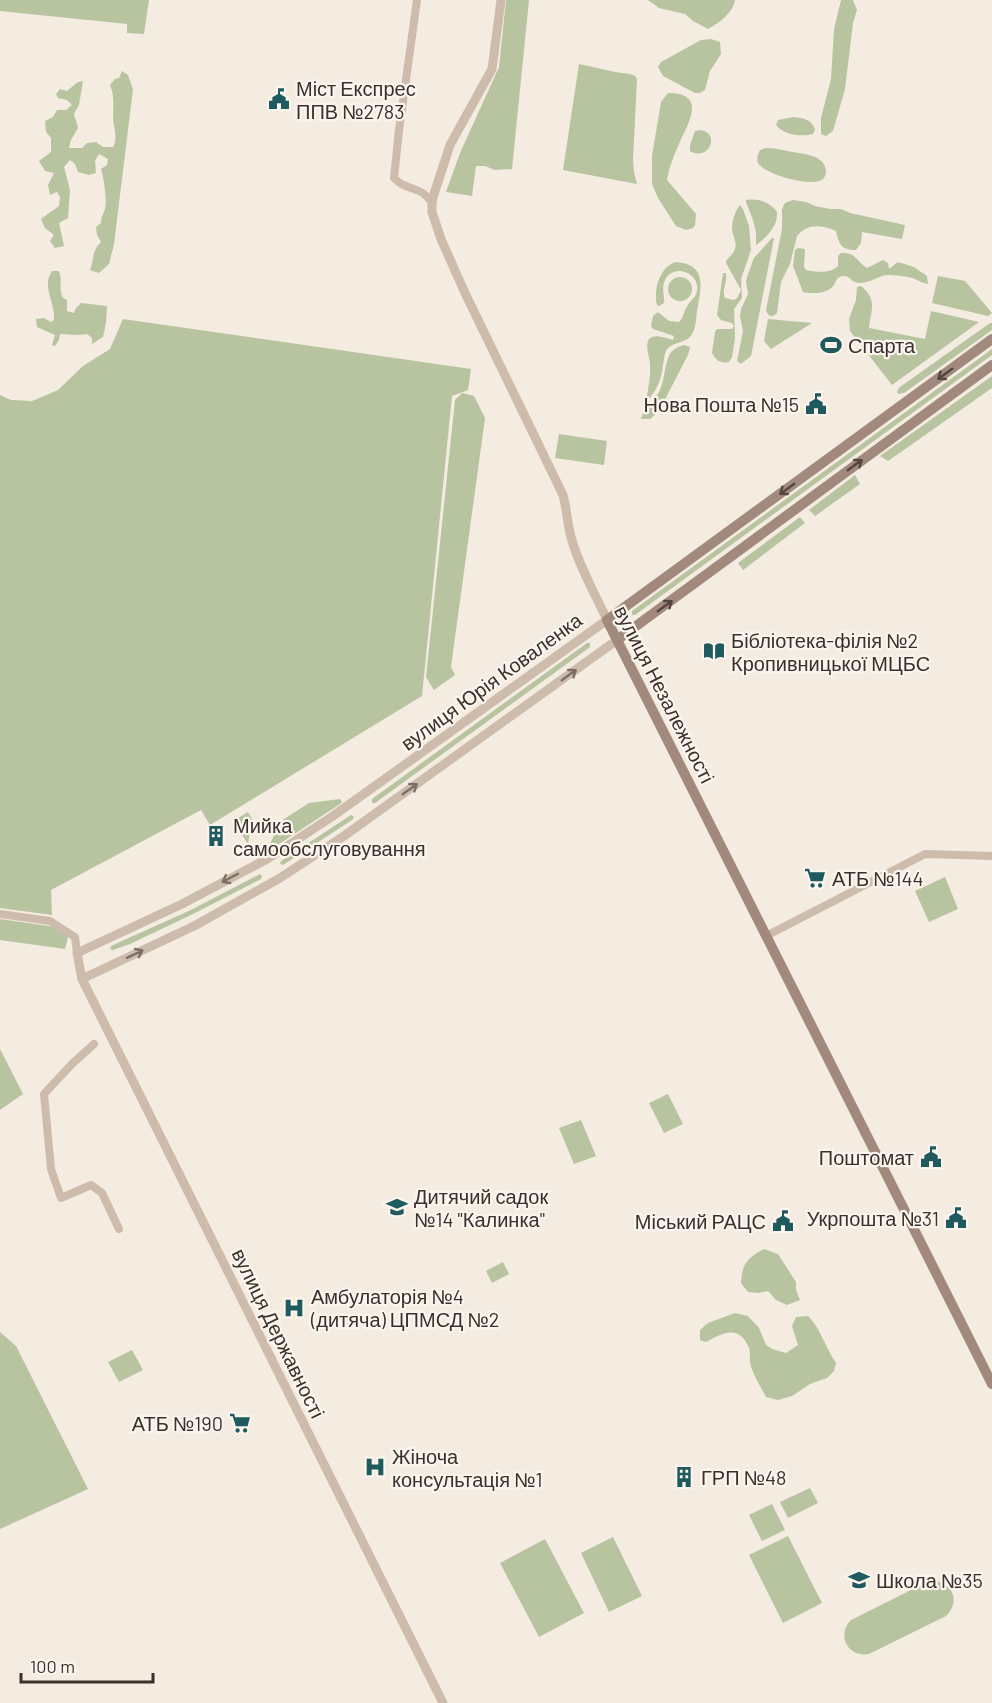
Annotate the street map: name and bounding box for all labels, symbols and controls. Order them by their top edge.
place label: Міст Експрес ППВ №2783 [296,76,416,123]
public building icon: Міст Експрес ППВ №2783 [267,87,291,111]
sports icon: Спарта [819,333,843,357]
place label: Спарта [848,333,916,357]
one-way arrow [937,367,953,380]
place label: Нова Пошта №15 [644,392,799,416]
public building icon: Нова Пошта №15 [804,392,828,416]
one-way arrow [847,459,863,472]
one-way arrow [780,482,796,495]
one-way arrow [656,600,672,612]
street label: вулиця Незалежності [610,601,720,787]
street label: вулиця Юрія Коваленка [396,607,587,755]
place label: Бібліотека-філія №2 Кропивницької МЦБС [731,628,930,675]
library icon: Бібліотека-філія №2 Кропивницької МЦБС [702,639,726,663]
one-way arrow [560,669,576,682]
one-way arrow [402,783,418,795]
place label: Мийка самообслуговування [233,813,426,860]
building icon: Мийка самообслуговування [204,824,228,848]
supermarket icon: АТБ №144 [803,866,827,890]
place label: АТБ №144 [832,866,924,890]
one-way arrow [221,873,239,885]
one-way arrow [126,947,144,959]
place label: Поштомат [819,1145,914,1169]
public building icon: Поштомат [919,1145,943,1169]
place label: Дитячий садок №14 "Калинка" [414,1184,548,1231]
school or university icon: Дитячий садок №14 "Калинка" [385,1195,409,1219]
place label: Укрпошта №31 [807,1206,939,1230]
public building icon: Укрпошта №31 [944,1206,968,1230]
place label: Міський РАЦС [635,1209,766,1233]
public building icon: Міський РАЦС [771,1209,795,1233]
street label: вулиця Державності [228,1244,330,1422]
place label: Амбулаторія №4 (дитяча) ЦПМСД №2 [310,1284,499,1331]
hospital icon: Амбулаторія №4 (дитяча) ЦПМСД №2 [282,1296,306,1320]
place label: АТБ №190 [132,1411,223,1435]
supermarket icon: АТБ №190 [228,1411,252,1435]
place label: Жіноча консультація №1 [392,1444,542,1491]
hospital icon: Жіноча консультація №1 [363,1455,387,1479]
building icon: ГРП №48 [672,1465,696,1489]
place label: ГРП №48 [701,1465,786,1489]
school or university icon: Школа №35 [847,1568,871,1592]
place label: Школа №35 [876,1568,983,1592]
scale bar [21,1646,153,1684]
text: 100 m [30,1655,75,1677]

